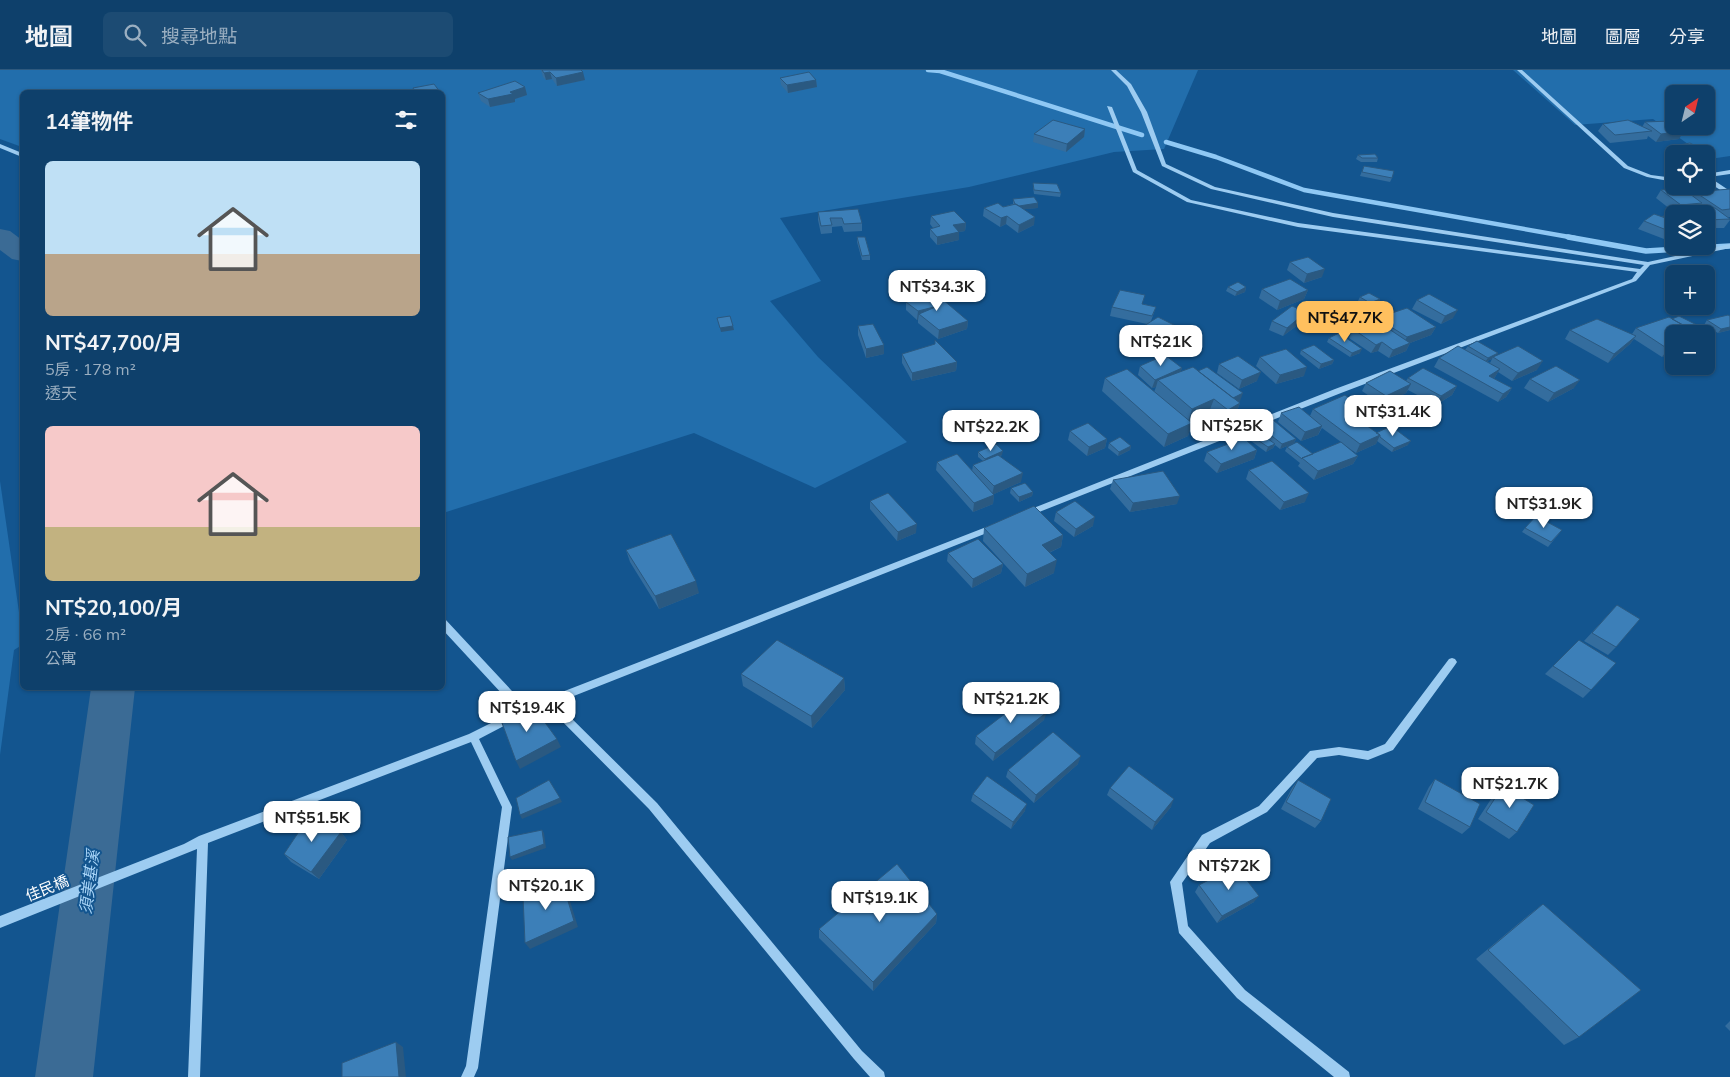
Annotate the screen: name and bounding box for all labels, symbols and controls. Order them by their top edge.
search box [103,12,453,57]
text: 地圖 [25,21,73,51]
icon: search [121,21,149,49]
text: 搜尋地點 [161,24,237,48]
text: 地圖 [1541,25,1577,48]
text: 圖層 [1605,25,1641,48]
text: 分享 [1669,25,1705,48]
north arrow [1665,85,1715,135]
map controls [1665,85,1715,375]
icon: filters [392,106,420,134]
text: 14筆物件 [45,108,133,134]
button: locate [1665,145,1715,195]
icon: home [188,194,278,284]
button: layers [1665,205,1715,255]
button: + [1665,265,1715,315]
pin: NT$34.3K [885,270,989,312]
text: NT$34.3K [899,276,975,296]
pin: NT$47.7K [1293,300,1397,343]
text: NT$47.7K [1307,307,1383,327]
pin: NT$21K [1120,324,1202,367]
button: − [1665,325,1715,375]
text: NT$47,700/月 [45,329,182,355]
text: NT$21K [1130,331,1192,351]
text: 5房 · 178 m² [45,359,136,379]
text: 透天 [45,383,77,403]
pin: NT$31.4K [1341,394,1445,437]
text: NT$31.4K [1355,401,1431,421]
pin: NT$25K [1191,408,1273,451]
pin: NT$22.2K [939,410,1043,452]
text: NT$25K [1201,415,1263,435]
text: NT$22.2K [953,416,1029,436]
icon: home [188,459,278,549]
pin: NT$31.9K [1492,486,1596,529]
text: NT$31.9K [1506,493,1582,513]
text: NT$20,100/月 [45,594,182,620]
text: 2房 · 66 m² [45,624,126,644]
text: 公寓 [45,648,77,668]
pin: NT$21.2K [959,682,1063,724]
text: NT$21.2K [973,688,1049,708]
pin: NT$19.4K [475,690,579,733]
text: NT$19.4K [489,697,565,717]
pin: NT$21.7K [1458,766,1562,809]
text: NT$21.7K [1472,773,1548,793]
pin: NT$51.5K [260,800,364,843]
text: NT$51.5K [274,807,350,827]
water label: 須美基溪 [75,847,103,915]
pin: NT$72K [1188,848,1270,891]
text: NT$72K [1198,855,1260,875]
pin: NT$20.1K [494,868,598,911]
street label: 佳民橋 [23,871,71,905]
text: NT$20.1K [508,875,584,895]
pin: NT$19.1K [828,880,932,923]
text: NT$19.1K [842,887,918,907]

